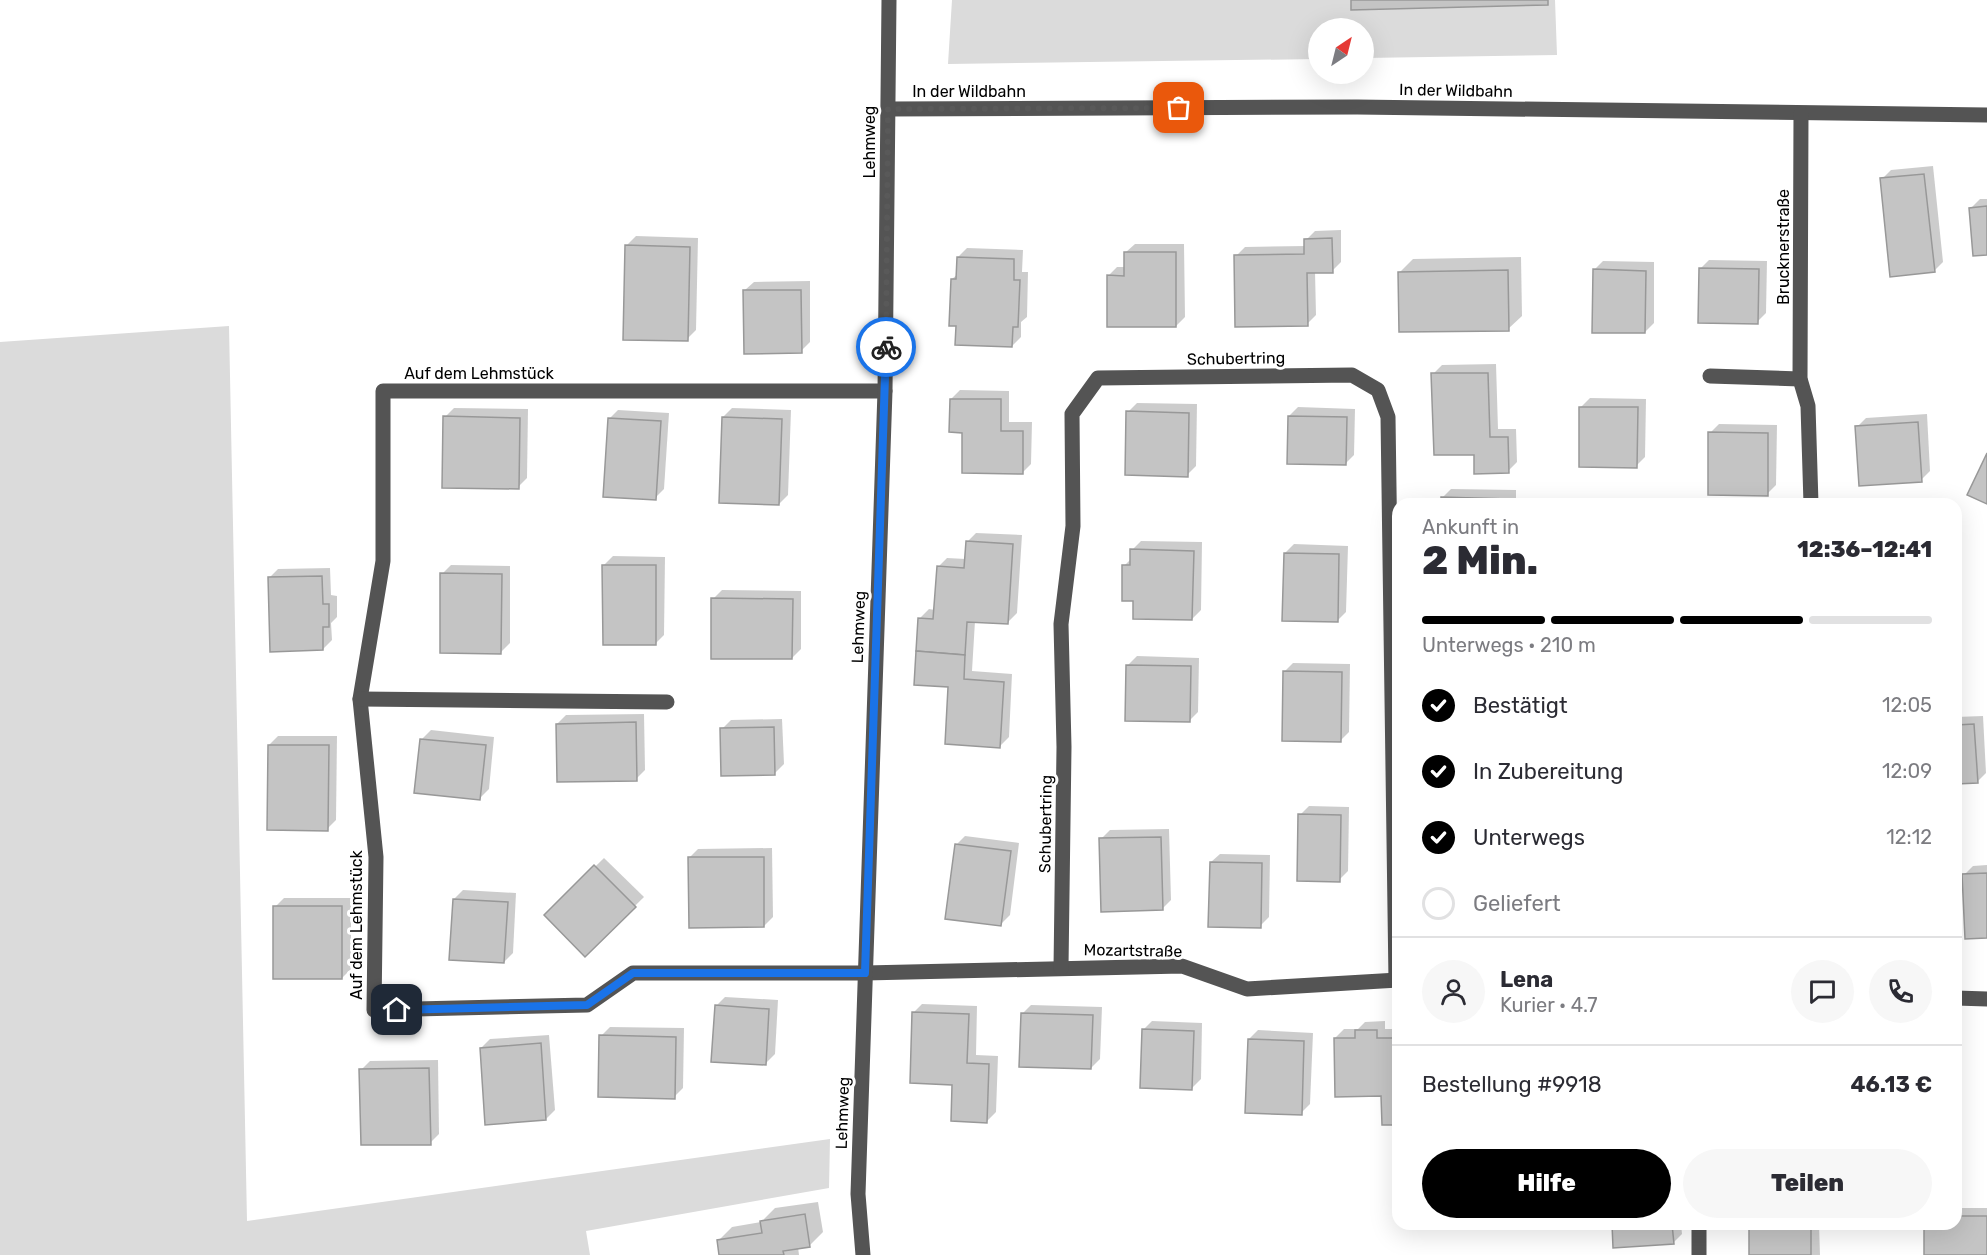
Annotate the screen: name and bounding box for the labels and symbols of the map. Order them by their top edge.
north arrow [1308,18,1374,84]
street label: In der Wildbahn [1399,80,1513,101]
street label: In der Wildbahn [912,82,1026,101]
pin [1153,82,1204,133]
street label: Lehmweg [860,106,879,178]
street label: Brucknerstraße [1774,189,1793,305]
courier [856,317,916,377]
street label: Schubertring [1187,348,1285,369]
street label: Auf dem Lehmstück [404,364,554,383]
street label: Lehmweg [848,590,869,664]
street label: Schubertring [1035,775,1056,873]
street label: Auf dem Lehmstück [347,850,366,1000]
street label: Mozartstraße [1083,940,1183,961]
pin [371,984,422,1035]
street label: Lehmweg [832,1076,853,1150]

